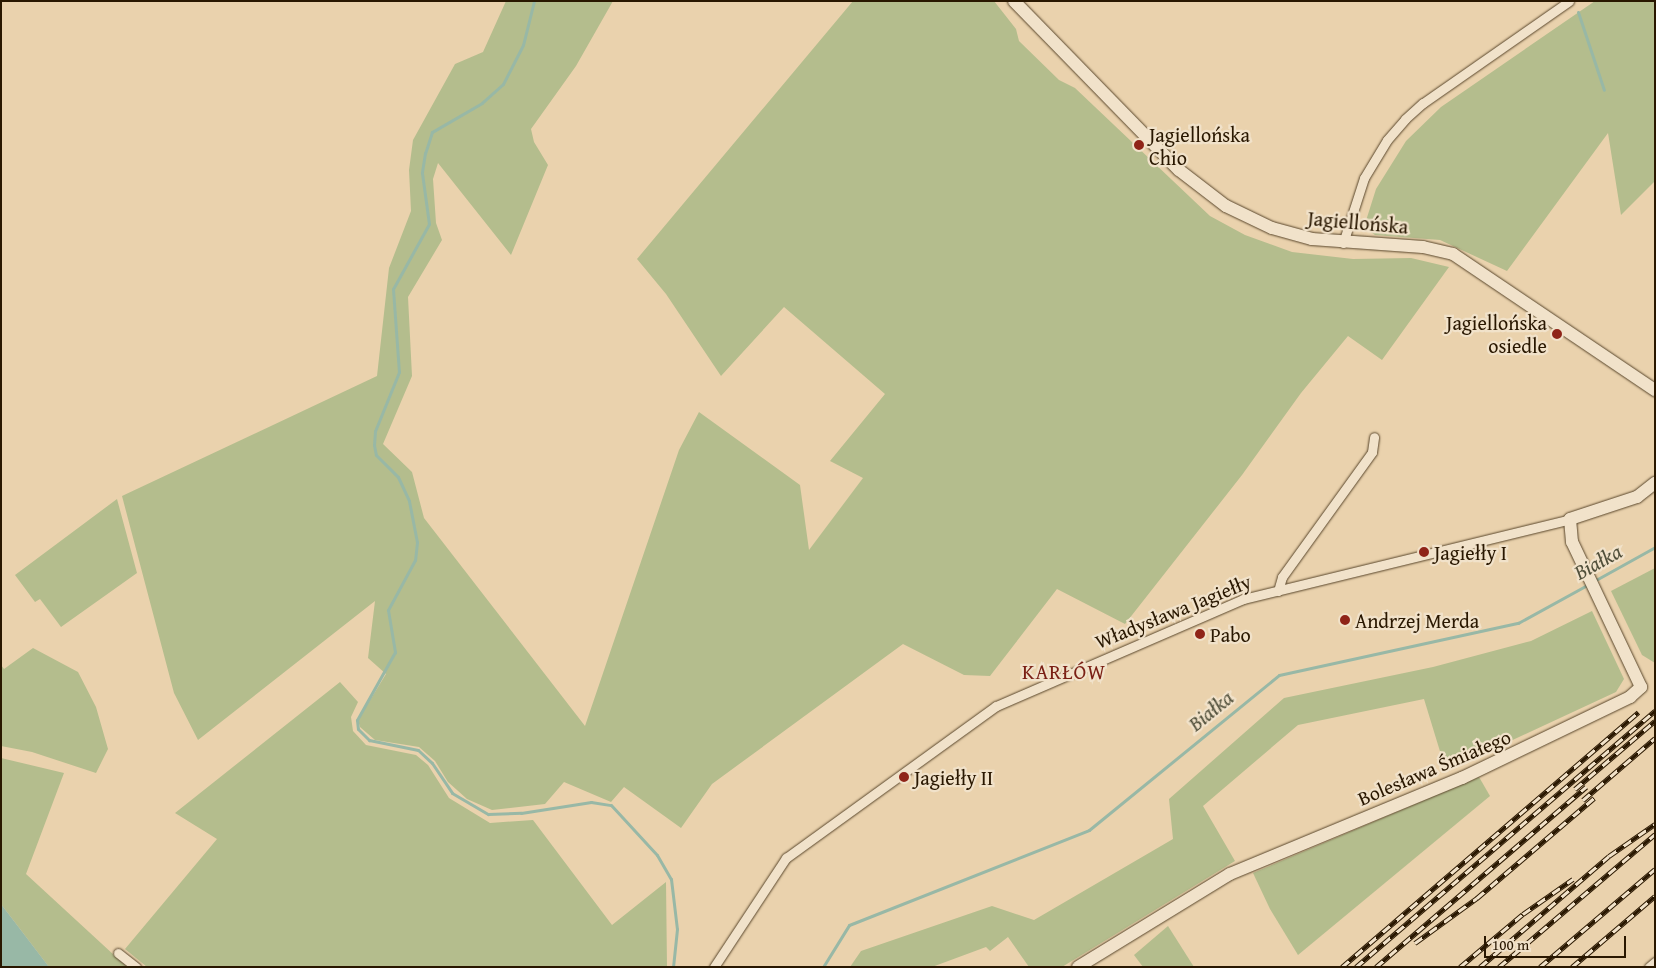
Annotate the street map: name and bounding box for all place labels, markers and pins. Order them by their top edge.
place label: Jagiellońska Chio [1149,122,1250,169]
marker: Jagiellońska Chio [1133,139,1145,151]
place label: Jagiellońska osiedle [1446,310,1547,357]
marker: Jagiellońska osiedle [1551,328,1563,340]
place label: Jagiełły I [1434,540,1507,564]
marker: Jagiełły I [1418,546,1430,558]
place label: Andrzej Merda [1355,608,1479,632]
marker: Andrzej Merda [1339,614,1351,626]
place label: Pabo [1210,622,1251,646]
marker: Pabo [1194,628,1206,640]
place label: Jagiełły II [914,765,993,789]
marker: Jagiełły II [898,771,910,783]

